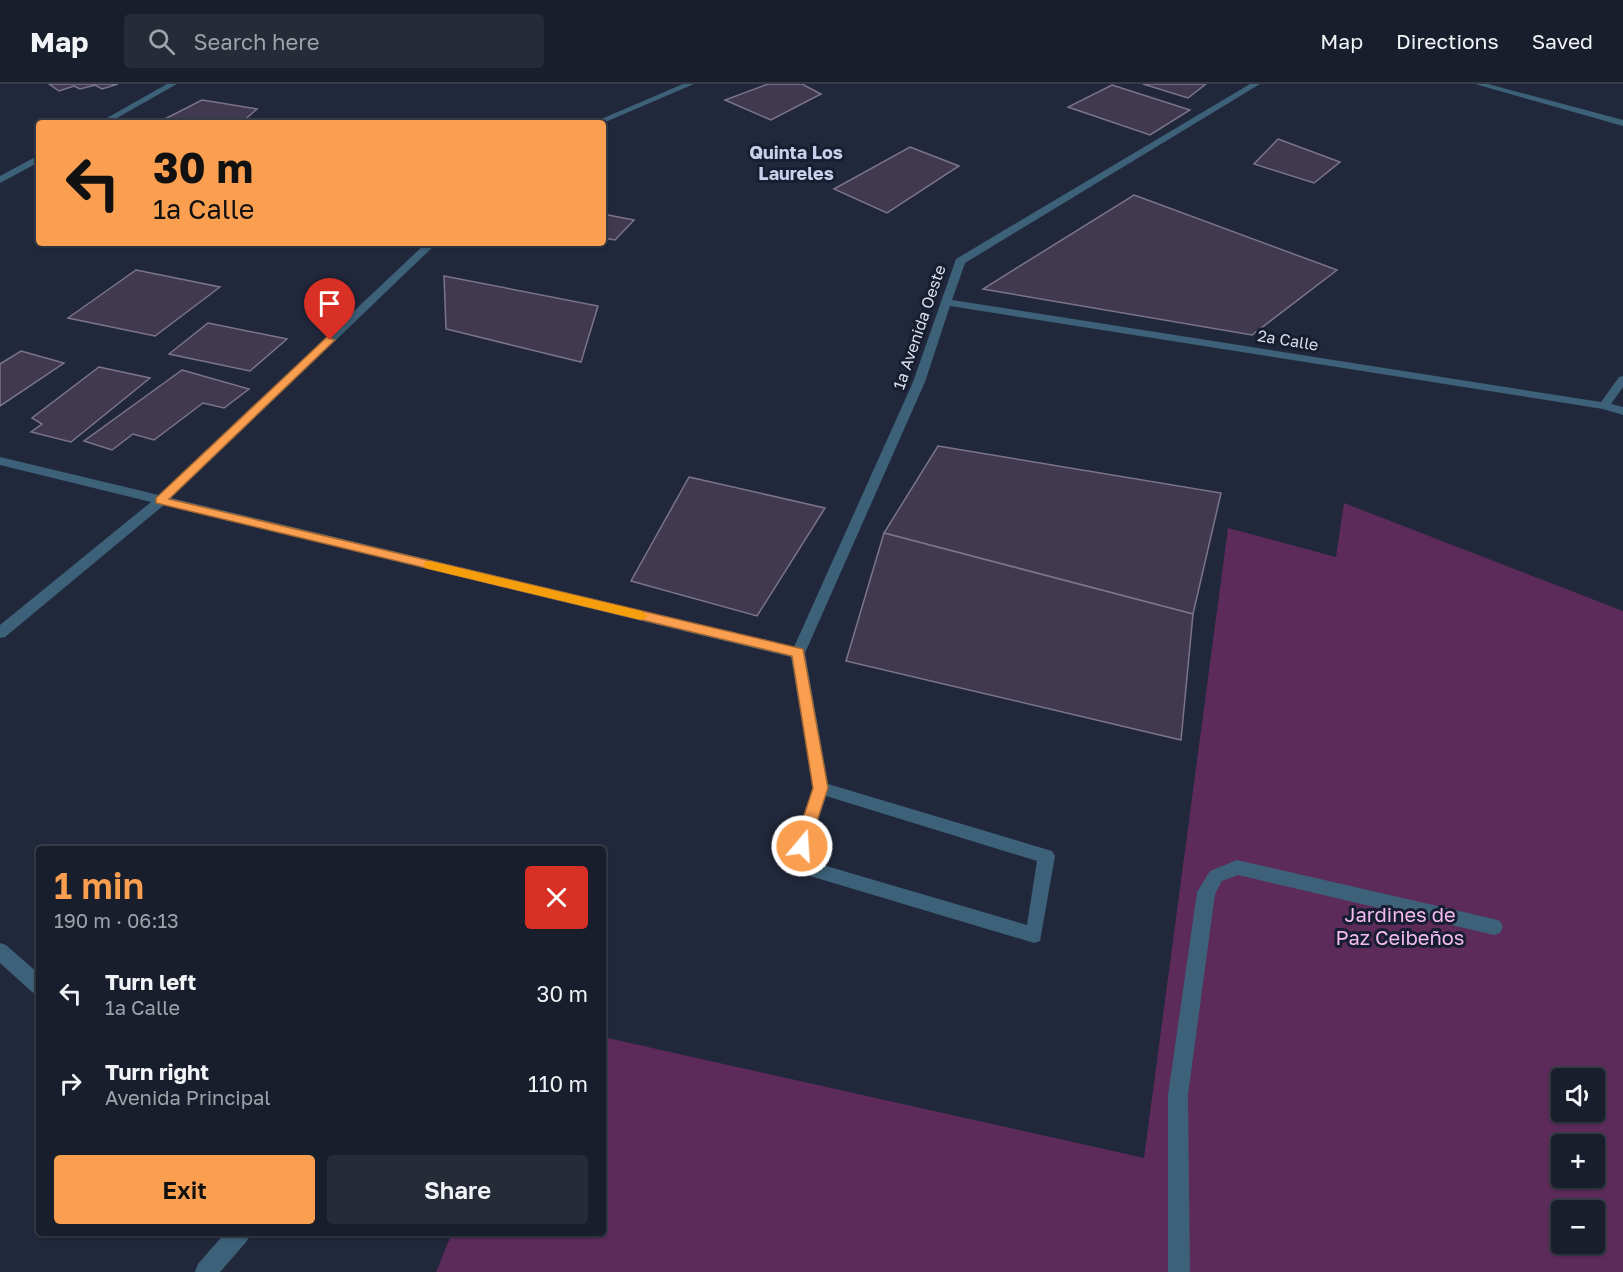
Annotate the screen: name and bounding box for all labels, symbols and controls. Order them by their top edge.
search box [124,14,544,68]
text: Map [30,25,88,58]
icon: search [145,25,178,58]
text: Search here [193,28,319,55]
text: Map [1320,28,1363,54]
text: Directions [1396,28,1499,54]
text: Saved [1532,28,1593,54]
district label: Quinta Los Laureles [749,141,843,184]
text: 30 m [153,142,253,192]
icon: left [54,144,132,222]
text: 1a Calle [153,193,254,225]
street label: 1a Avenida Oeste [888,262,950,392]
pin [304,278,355,340]
icon: arrive [313,287,346,320]
street label: 2a Calle [1256,325,1320,355]
position arrow [770,814,834,878]
text: 1 min [54,864,144,907]
button: close [525,866,588,929]
park label: Jardines de Paz Ceibeños [1336,902,1464,949]
text: 190 m · 06:13 [54,908,179,932]
text: Turn left [105,968,196,995]
icon: left [54,977,87,1010]
text: 30 m [537,980,588,1007]
text: 1a Calle [105,995,180,1019]
text: Turn right [105,1058,209,1085]
icon: right [54,1067,87,1100]
map controls [1551,1068,1605,1254]
button: sound [1551,1068,1605,1122]
text: 110 m [528,1070,588,1097]
text: Avenida Principal [105,1085,271,1109]
button: + [1551,1134,1605,1188]
button: Exit [54,1155,315,1224]
button: Share [327,1155,588,1224]
button: − [1551,1200,1605,1254]

